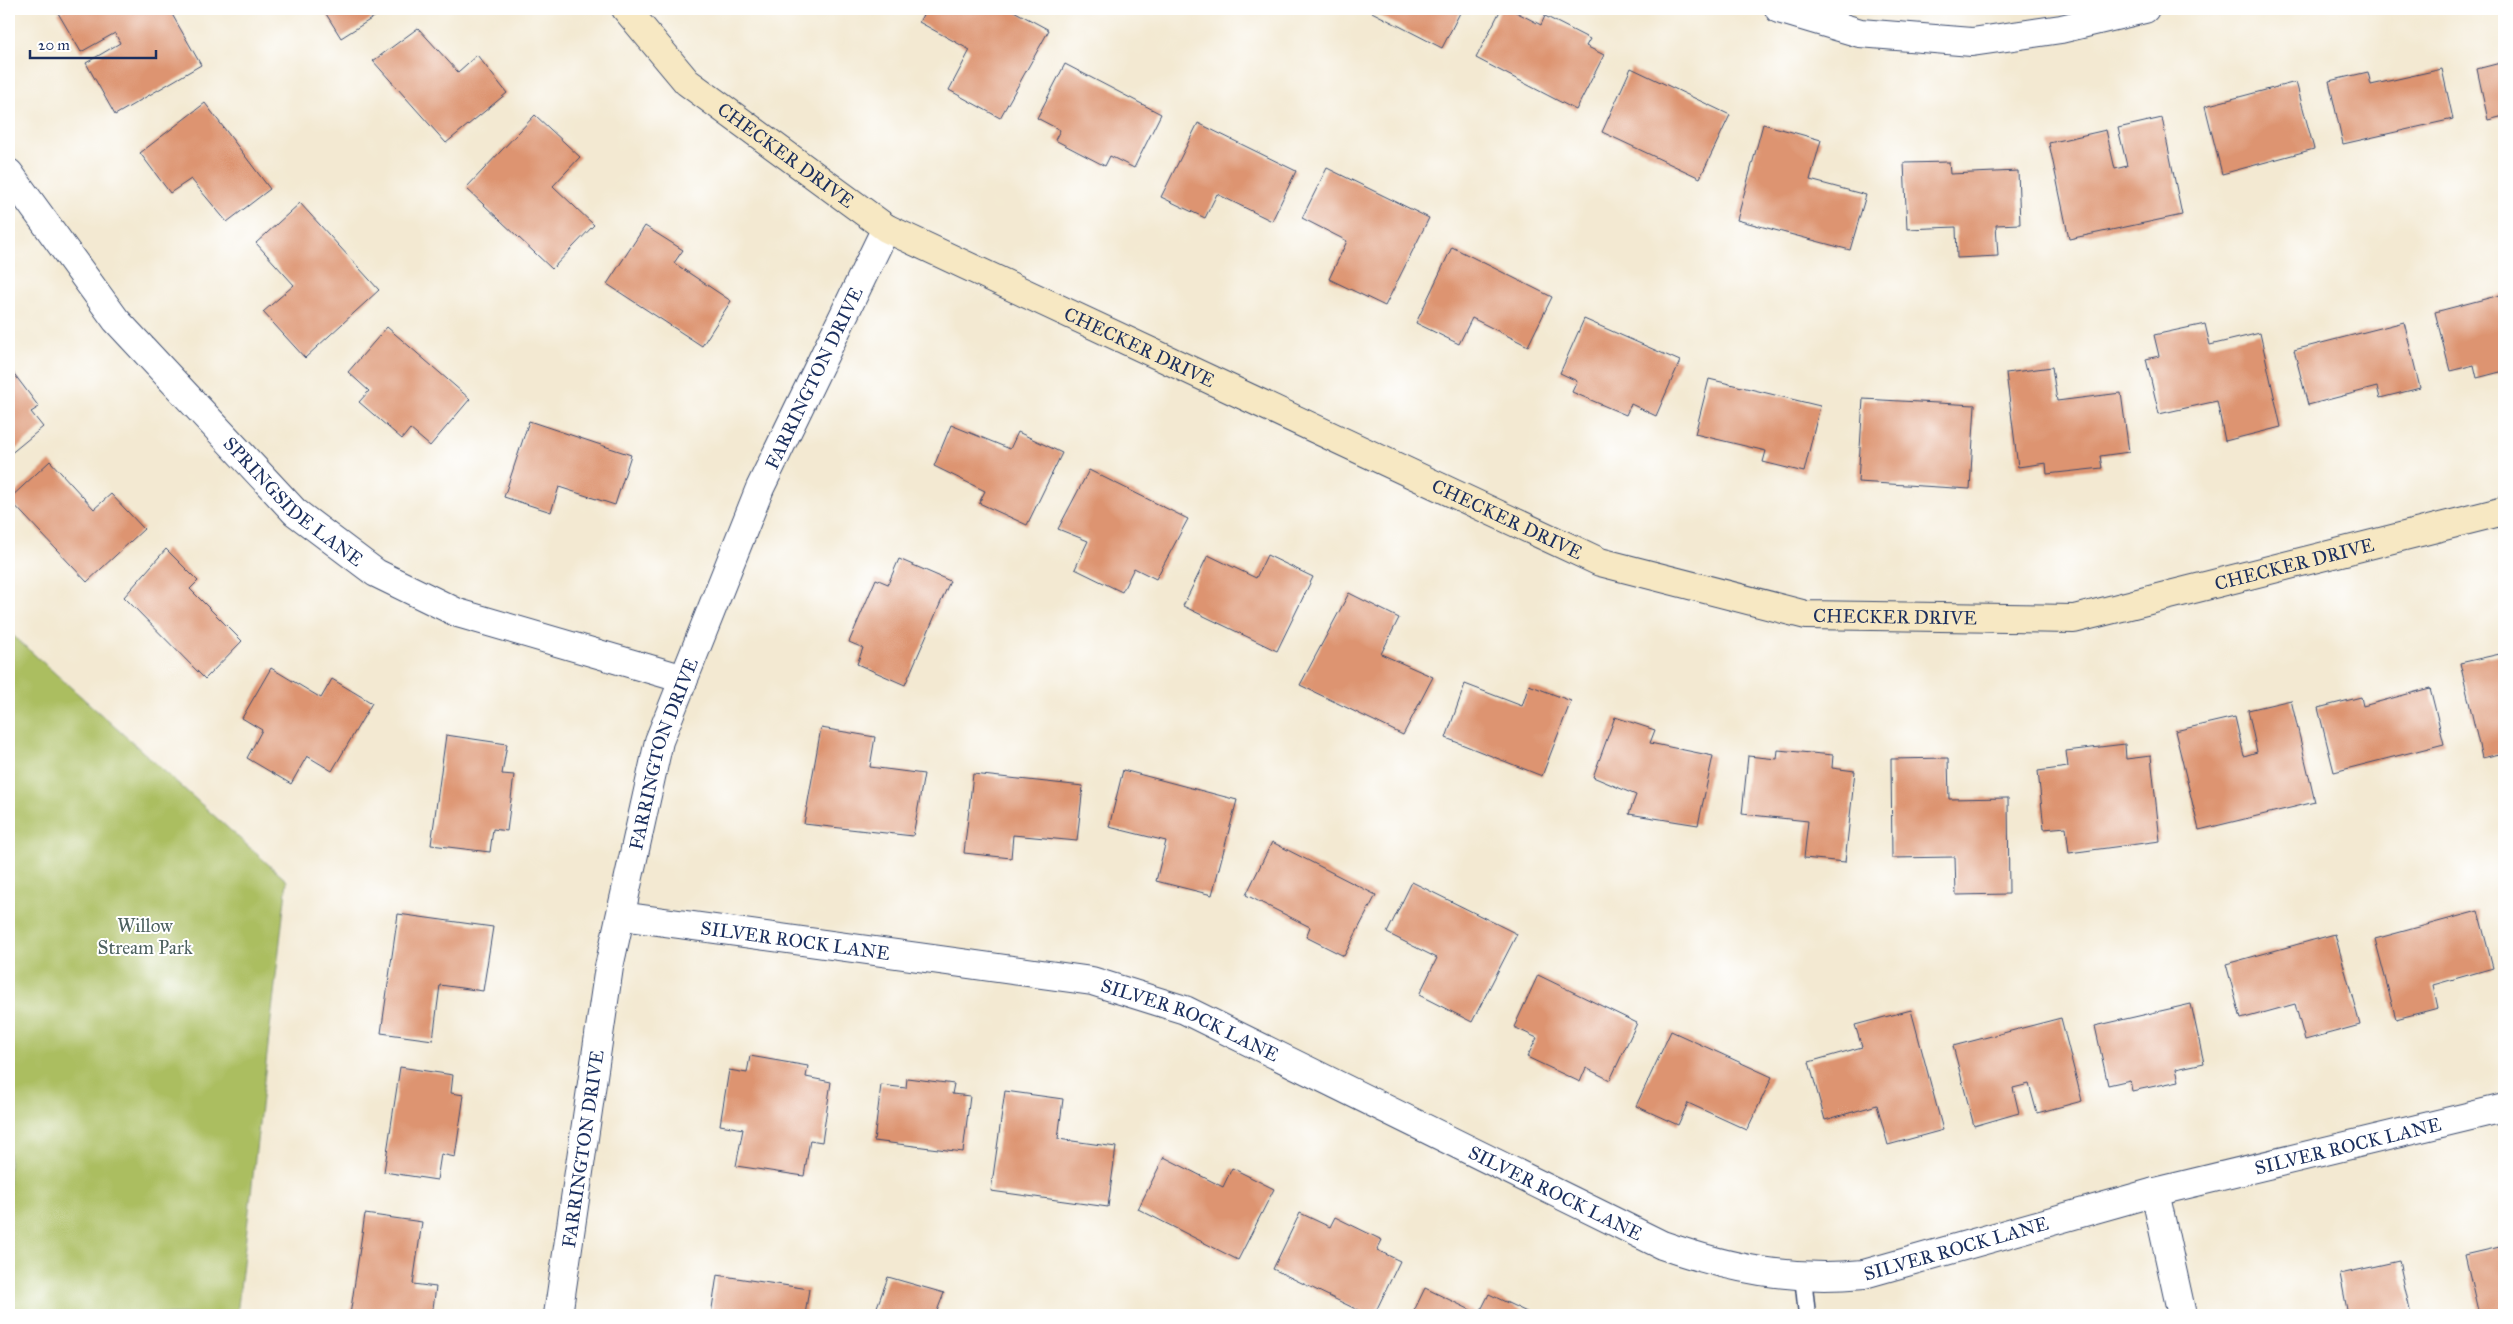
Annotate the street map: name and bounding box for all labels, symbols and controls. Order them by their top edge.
scale bar [30,28,156,60]
text: 20 m [38,36,70,54]
street label: CHECKER DRIVE [713,97,859,213]
street label: FARRINGTON DRIVE [760,283,868,473]
street label: CHECKER DRIVE [1060,302,1219,392]
street label: SPRINGSIDE LANE [219,432,368,572]
street label: CHECKER DRIVE [1428,474,1587,564]
street label: CHECKER DRIVE [2212,533,2377,595]
street label: CHECKER DRIVE [1813,604,1977,630]
street label: FARRINGTON DRIVE [624,654,703,852]
park label: Willow Stream Park [98,914,193,959]
street label: SILVER ROCK LANE [699,916,892,965]
street label: SILVER ROCK LANE [1098,974,1283,1067]
street label: FARRINGTON DRIVE [557,1048,609,1249]
street label: SILVER ROCK LANE [2252,1112,2444,1180]
street label: SILVER ROCK LANE [1465,1141,1646,1246]
street label: SILVER ROCK LANE [1861,1212,2051,1286]

